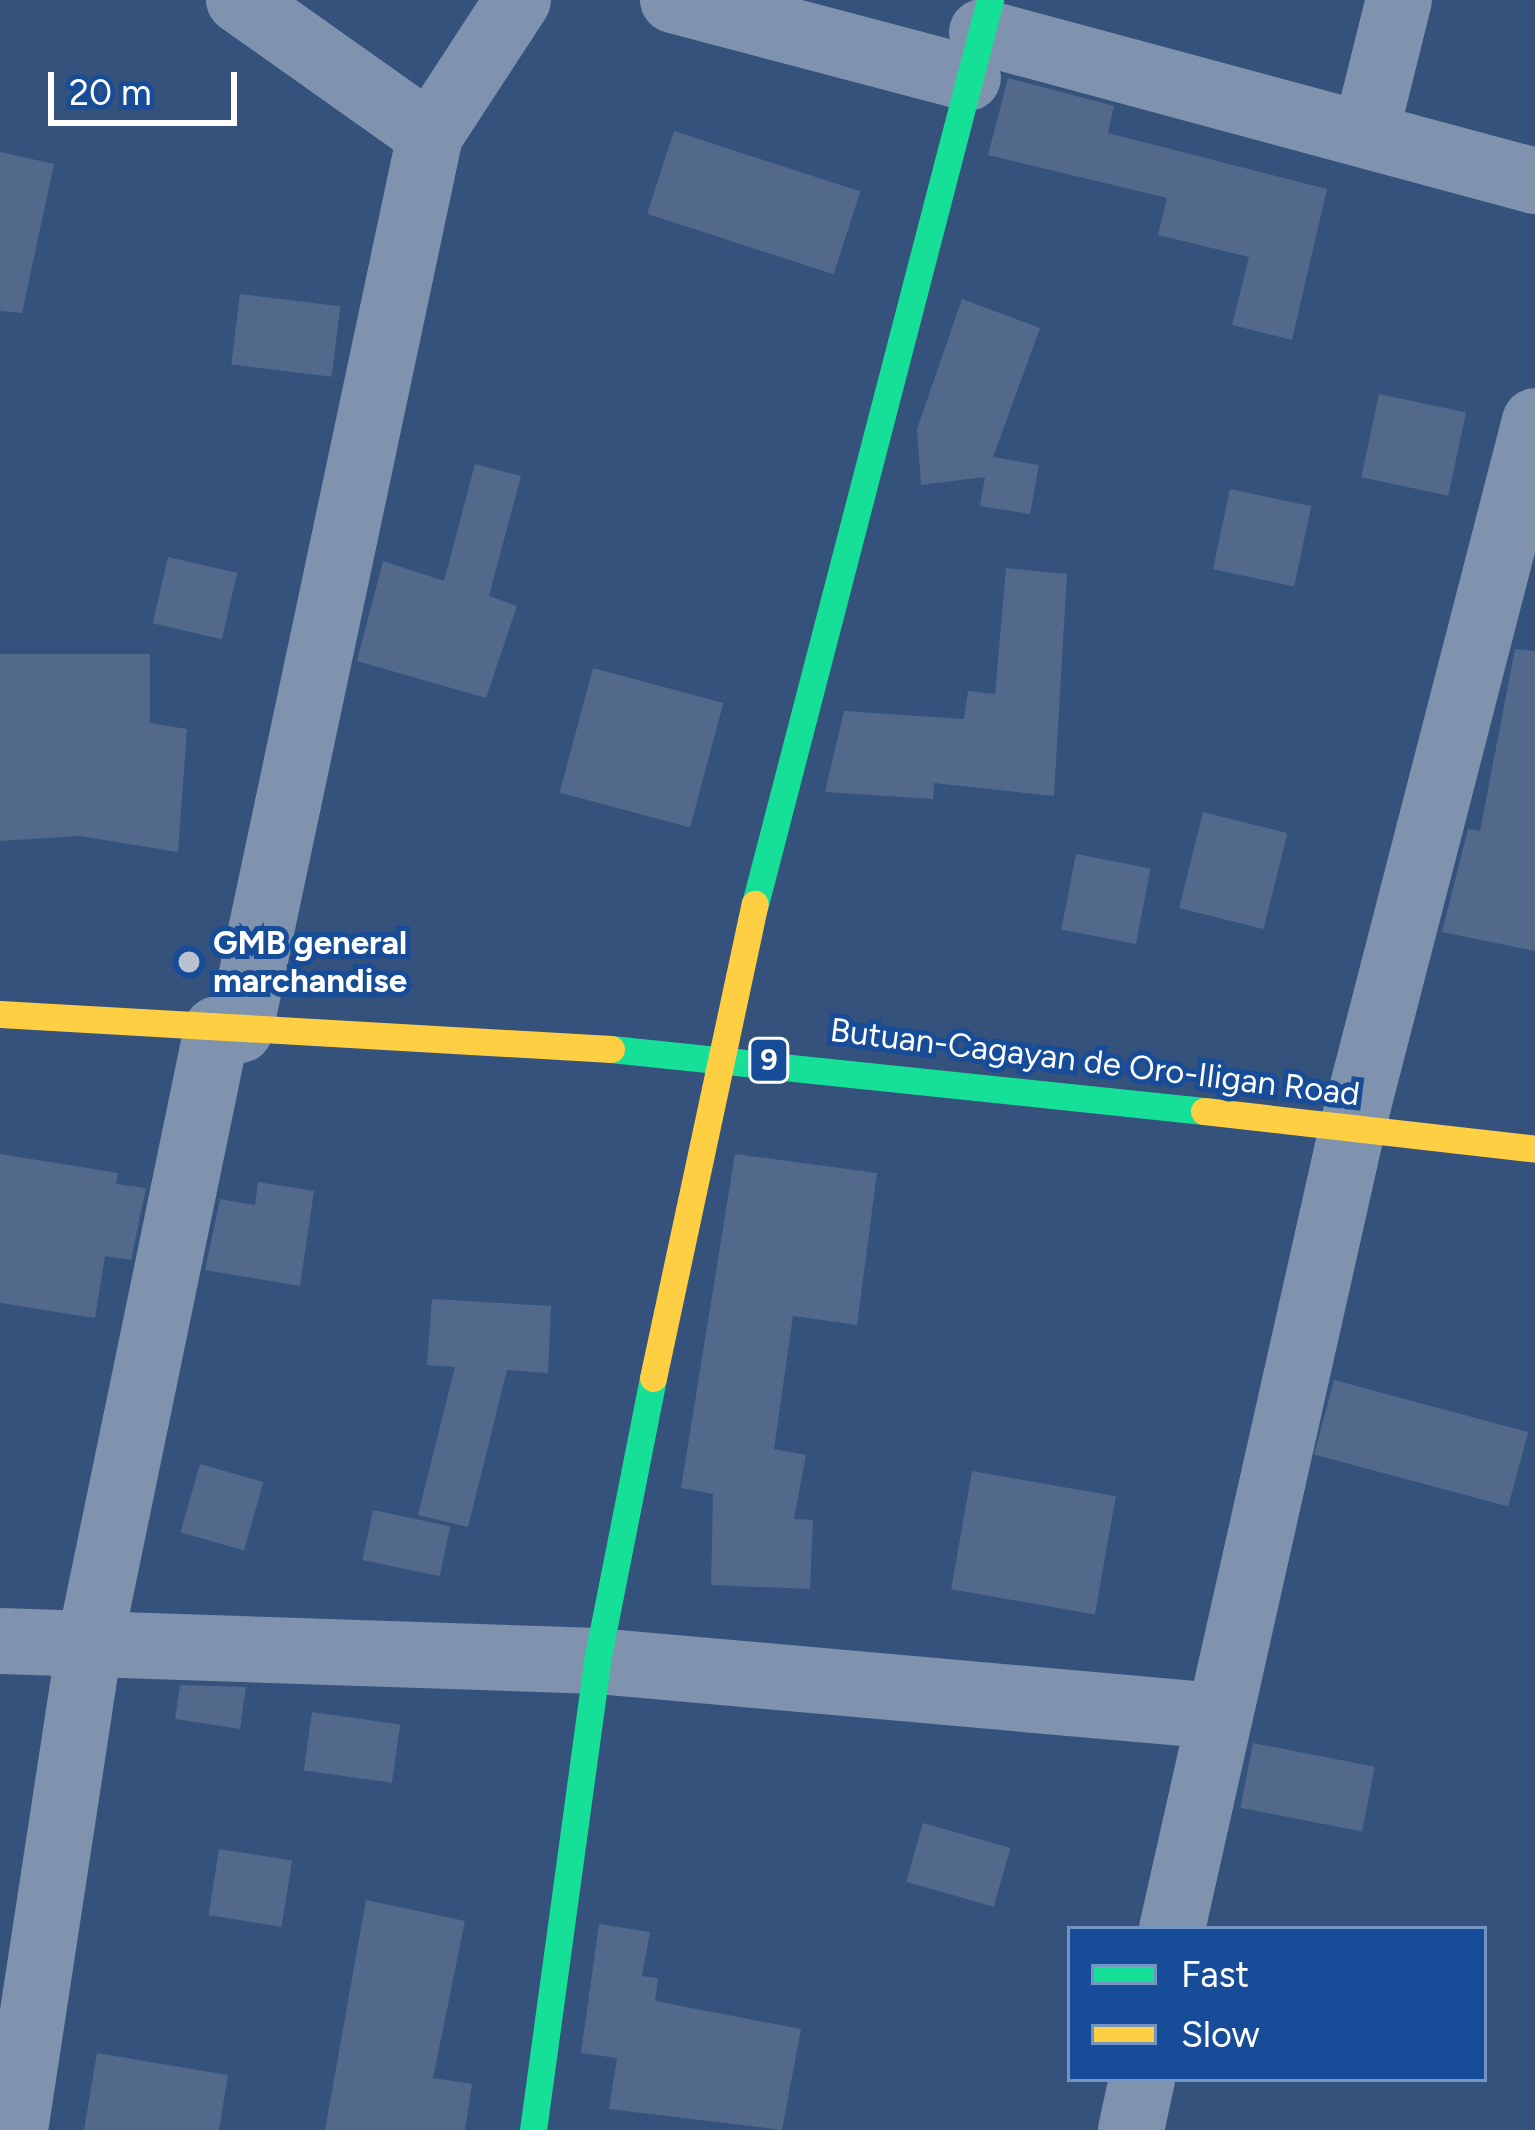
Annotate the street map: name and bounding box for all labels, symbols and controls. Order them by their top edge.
scale bar [54,48,243,122]
text: 20 m [69,71,152,114]
place label: GMB general marchandise [213,923,407,1001]
marker: GMB general marchandise [176,949,202,975]
street label: Butuan-Cagayan de Oro-Iligan Road [828,1010,1362,1114]
road number: 9 [748,1036,790,1084]
legend [1067,1926,1487,2082]
text: Fast [1181,1953,1249,1996]
text: Slow [1181,2013,1260,2056]

